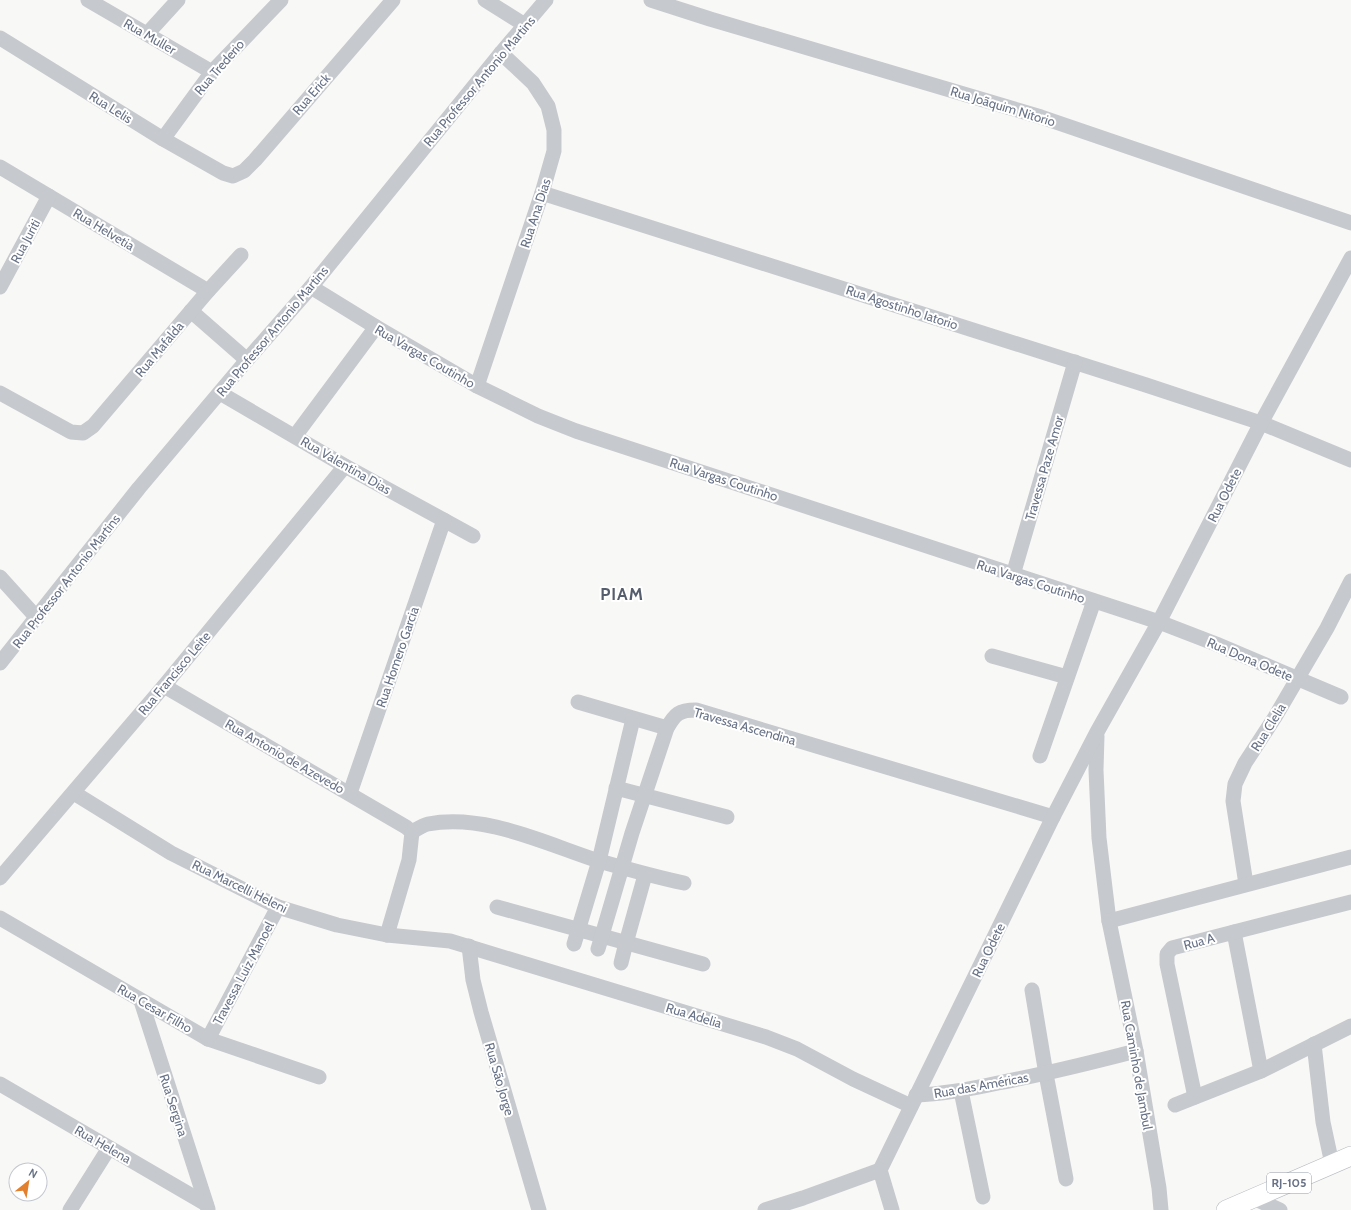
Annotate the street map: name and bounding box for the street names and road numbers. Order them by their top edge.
street label: Rua Professor Antonio Martins [420,12,539,149]
street label: Rua Muller [121,15,180,58]
street label: Rua Trederio [191,36,247,98]
street label: Rua Erick [289,70,333,118]
street label: Rua Joãquim Nitorio [949,82,1057,130]
street label: Rua Lelis [86,88,136,127]
street label: Rua Ana Dias [516,176,554,250]
street label: Rua Helvetia [70,204,138,254]
street label: Rua Juriti [7,216,43,266]
street label: Rua Professor Antonio Martins [213,262,332,399]
street label: Rua Agostinho Iatorio [844,281,960,333]
street label: Rua Mafalda [131,318,187,380]
street label: Rua Vargas Coutinho [372,321,478,391]
street label: Travessa Paze Amor [1021,413,1067,522]
street label: Rua Valentina Dias [298,433,394,498]
street label: Rua Vargas Coutinho [668,454,780,504]
street label: Rua Odete [1204,465,1245,525]
street label: Rua Professor Antonio Martins [9,511,124,651]
street label: Rua Vargas Coutinho [975,556,1087,606]
street label: Rua Homero Garcia [372,604,422,710]
street label: Rua Francisco Leite [134,628,214,718]
street label: Rua Dona Odete [1205,634,1296,684]
street label: Rua Clelia [1247,699,1289,754]
street label: Travessa Ascendina [692,704,799,748]
street label: Rua Antonio de Azevedo [222,715,348,797]
street label: Rua Marcelli Heleni [190,856,290,916]
street label: Travessa Luiz Manoel [209,919,277,1027]
street label: Rua Odete [968,920,1008,980]
street label: Rua A [1182,929,1216,953]
street label: Rua Cesar Filho [115,980,195,1036]
street label: Rua Adelia [664,999,725,1031]
street label: Rua Caminho de Jambul [1118,999,1156,1131]
street label: Rua São Jorge [482,1041,518,1118]
street label: Rua das Américas [932,1069,1030,1101]
street label: Rua Sergina [156,1072,192,1139]
street label: Rua Helena [72,1121,135,1167]
road number: RJ-105 [1267,1173,1311,1193]

